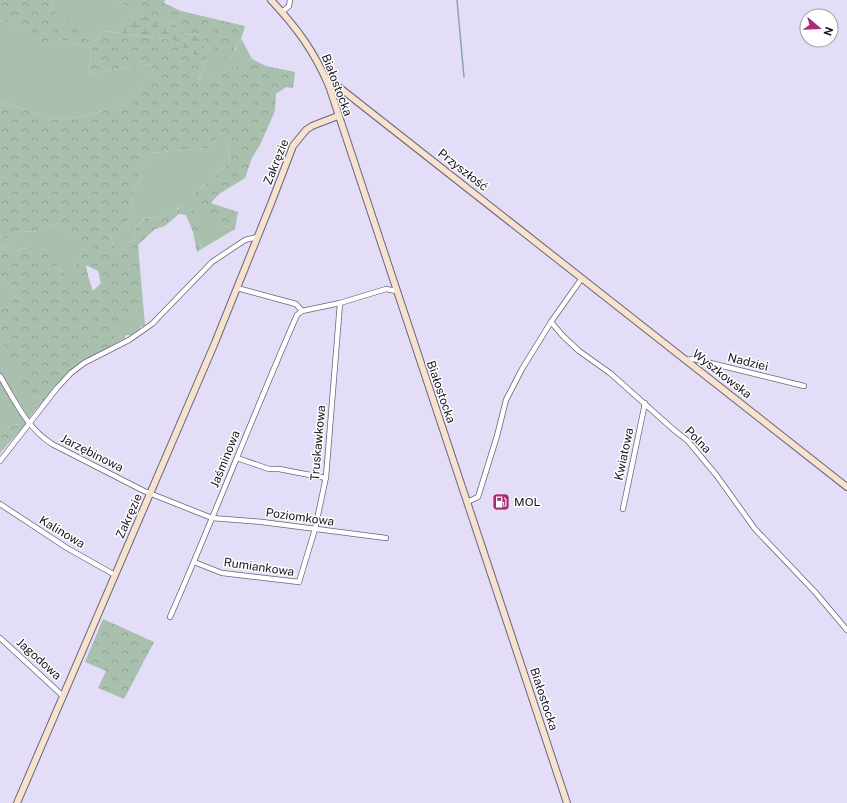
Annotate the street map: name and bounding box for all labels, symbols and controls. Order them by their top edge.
north arrow [799,8,839,48]
text: N [821,25,836,37]
street label: Białostocka [319,52,355,118]
street label: Zakręzie [261,137,292,187]
street label: Przyszłość [435,146,491,194]
street label: Wyszkowska [690,347,754,401]
street label: Nadziei [726,350,770,374]
street label: Białostocka [424,359,458,425]
street label: Truskawkowa [308,405,328,481]
street label: Polna [682,424,714,456]
street label: Kwiatowa [612,426,636,482]
street label: Jaśminowa [207,428,243,490]
street label: Jarzębinowa [58,431,126,475]
street label: Zakręzie [113,491,145,541]
fuel station icon: MOL [491,492,511,512]
place label: MOL [514,495,540,509]
street label: Poziomkowa [265,505,335,529]
street label: Kalinowa [37,513,87,551]
street label: Rumiankowa [223,555,295,579]
street label: Jagodowa [14,635,64,683]
street label: Białostocka [527,666,561,732]

